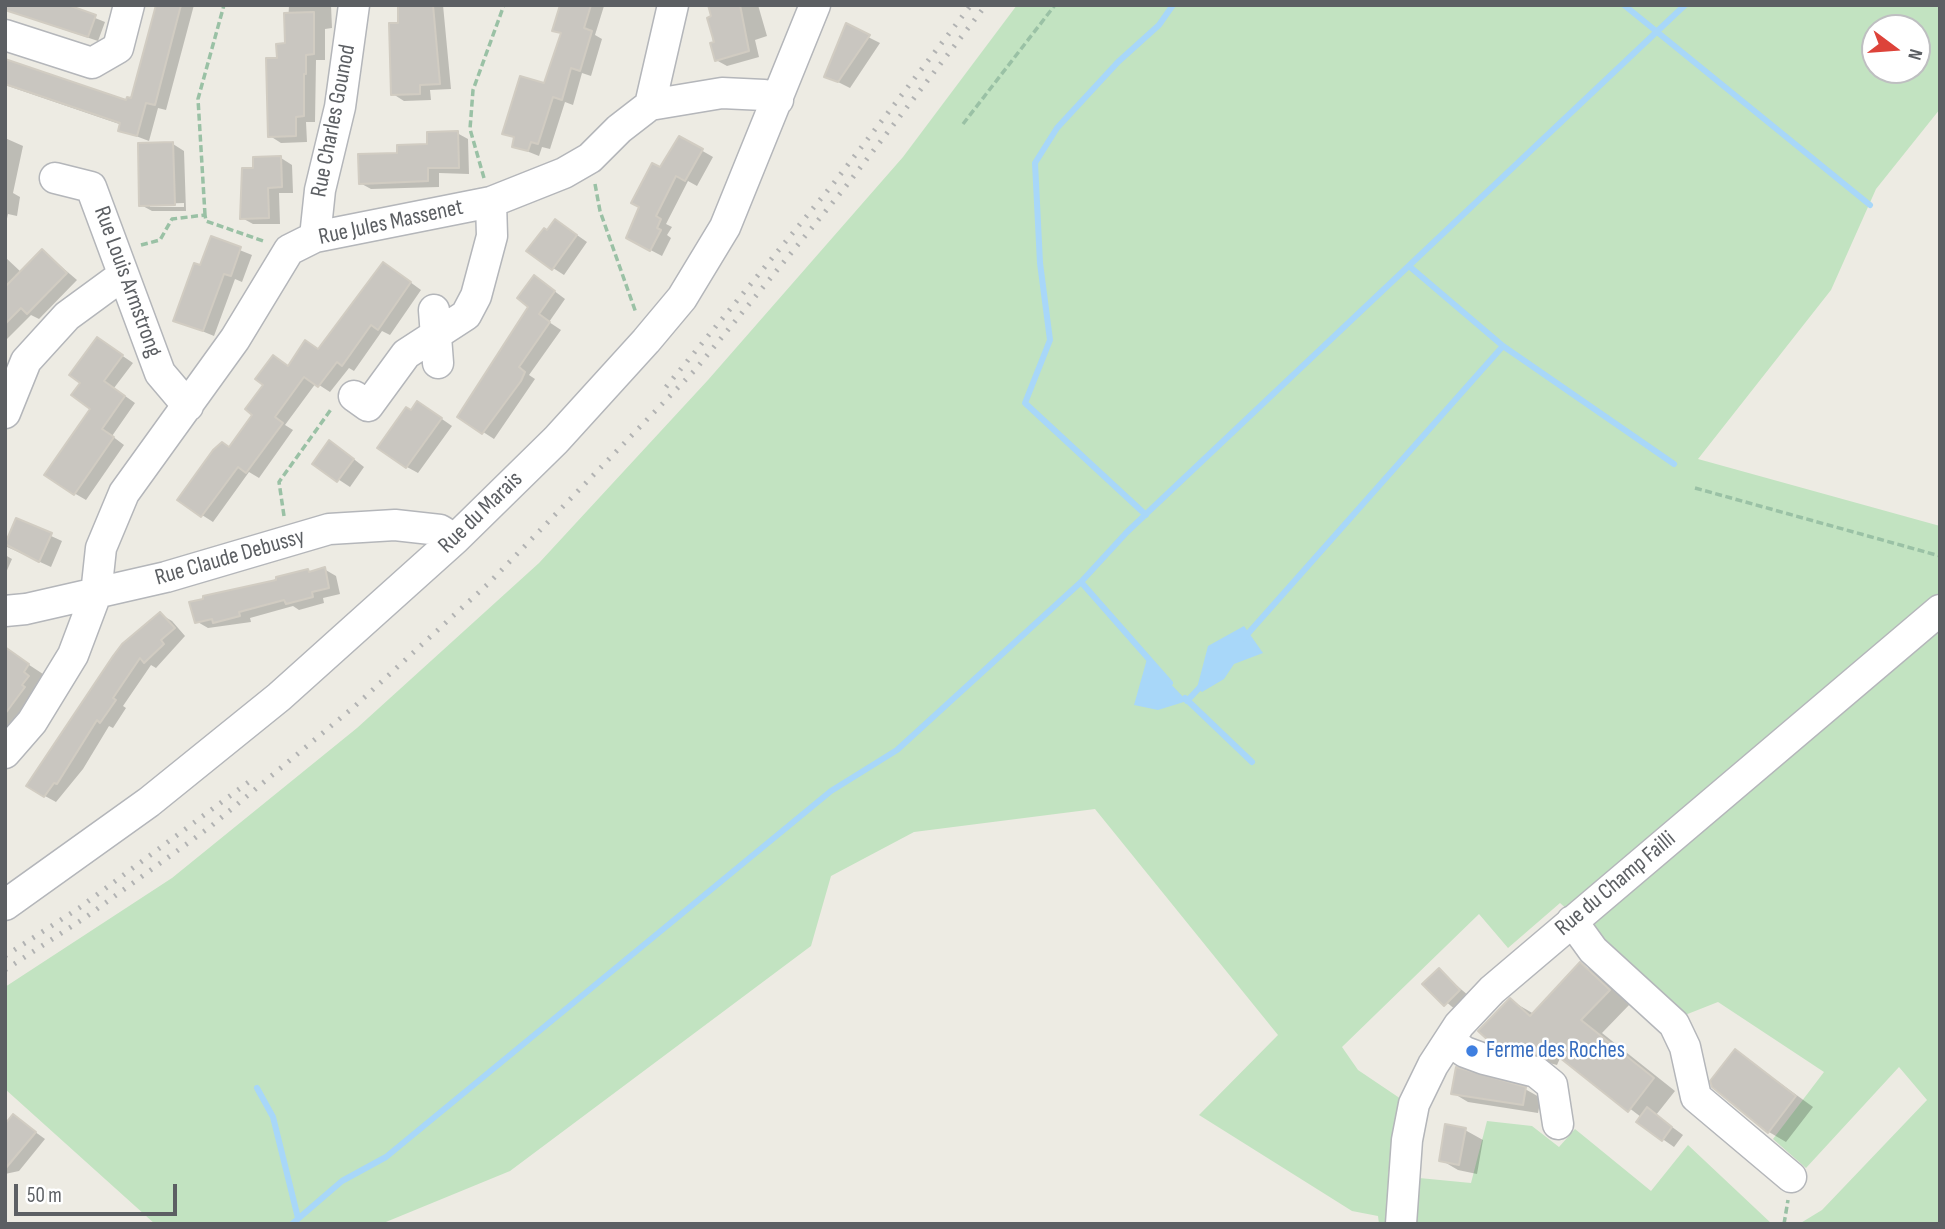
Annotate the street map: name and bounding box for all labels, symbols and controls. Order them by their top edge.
north arrow [1861,14,1931,84]
street label: Rue Charles Gounod [306,42,362,200]
text: N [1902,46,1927,62]
street label: Rue Jules Massenet [316,194,466,252]
street label: Rue Louis Armstrong [87,203,167,361]
street label: Rue du Marais [433,466,529,560]
street label: Rue Claude Debussy [152,523,308,593]
street label: Rue du Champ Failli [1550,826,1682,942]
place label: Ferme des Roches [1486,1037,1625,1065]
marker: Ferme des Roches [1464,1043,1480,1059]
scale bar [18,1170,180,1214]
text: 50 m [27,1183,62,1208]

